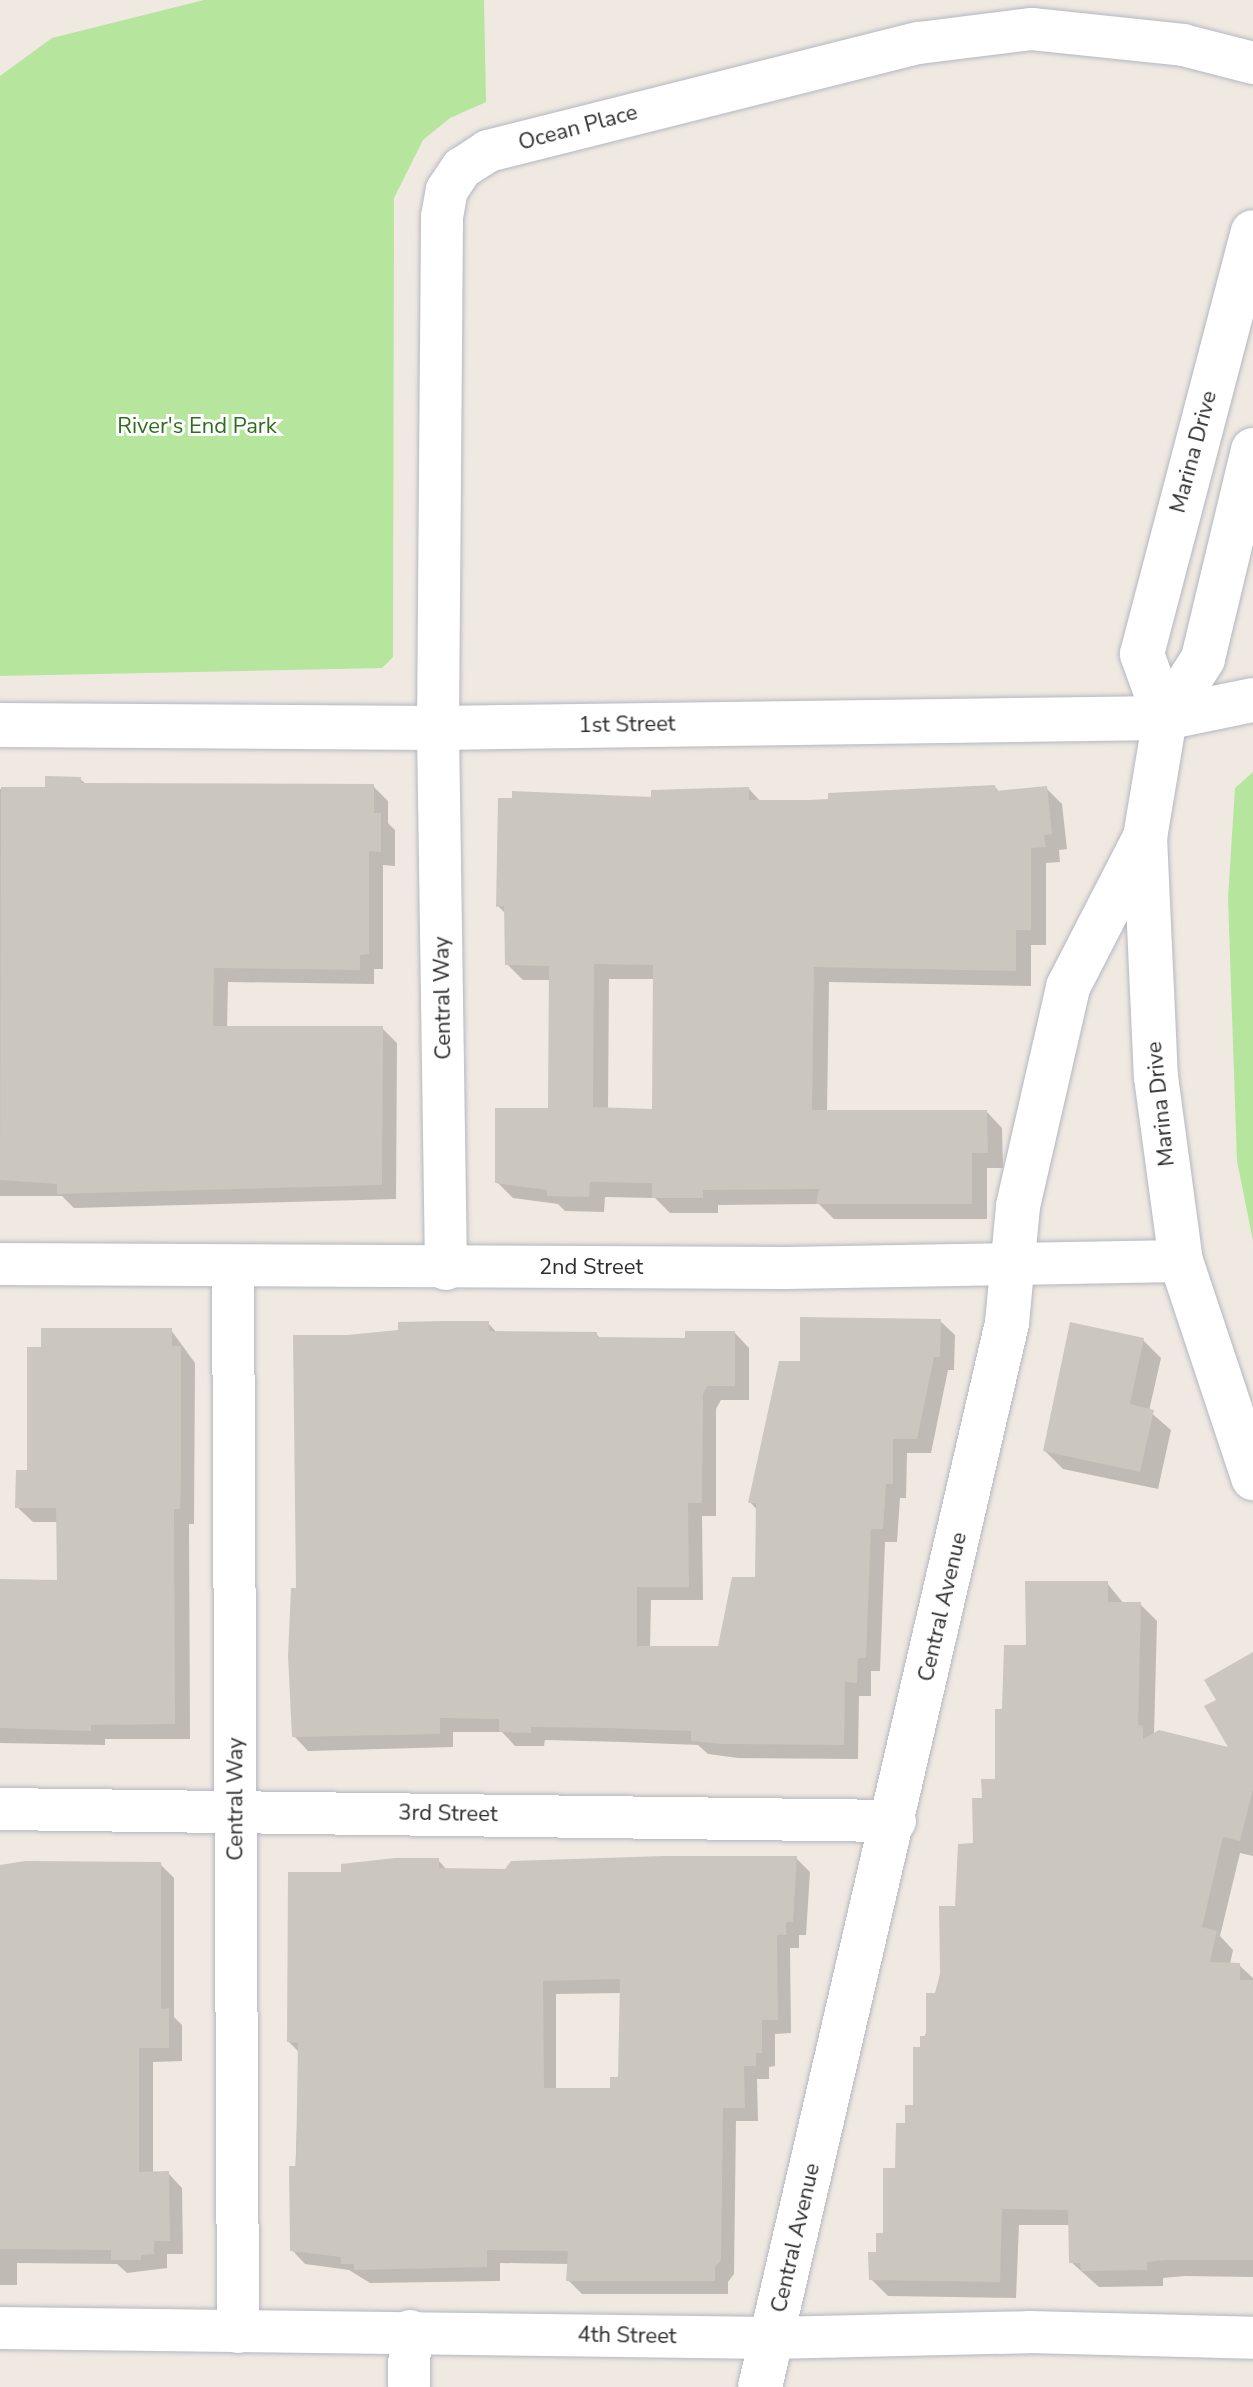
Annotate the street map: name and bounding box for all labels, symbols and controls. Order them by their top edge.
street label: Ocean Place [516,99,640,157]
street label: Marina Drive [1165,388,1223,516]
park label: River's End Park [117,414,277,440]
street label: 1st Street [578,711,676,739]
street label: Central Way [429,936,457,1060]
street label: Marina Drive [1141,1040,1181,1168]
street label: 2nd Street [539,1255,643,1281]
street label: Central Avenue [913,1530,973,1684]
street label: Central Way [223,1737,249,1861]
street label: 3rd Street [398,1800,498,1828]
street label: Central Avenue [766,2161,826,2315]
street label: 4th Street [577,2322,677,2350]

